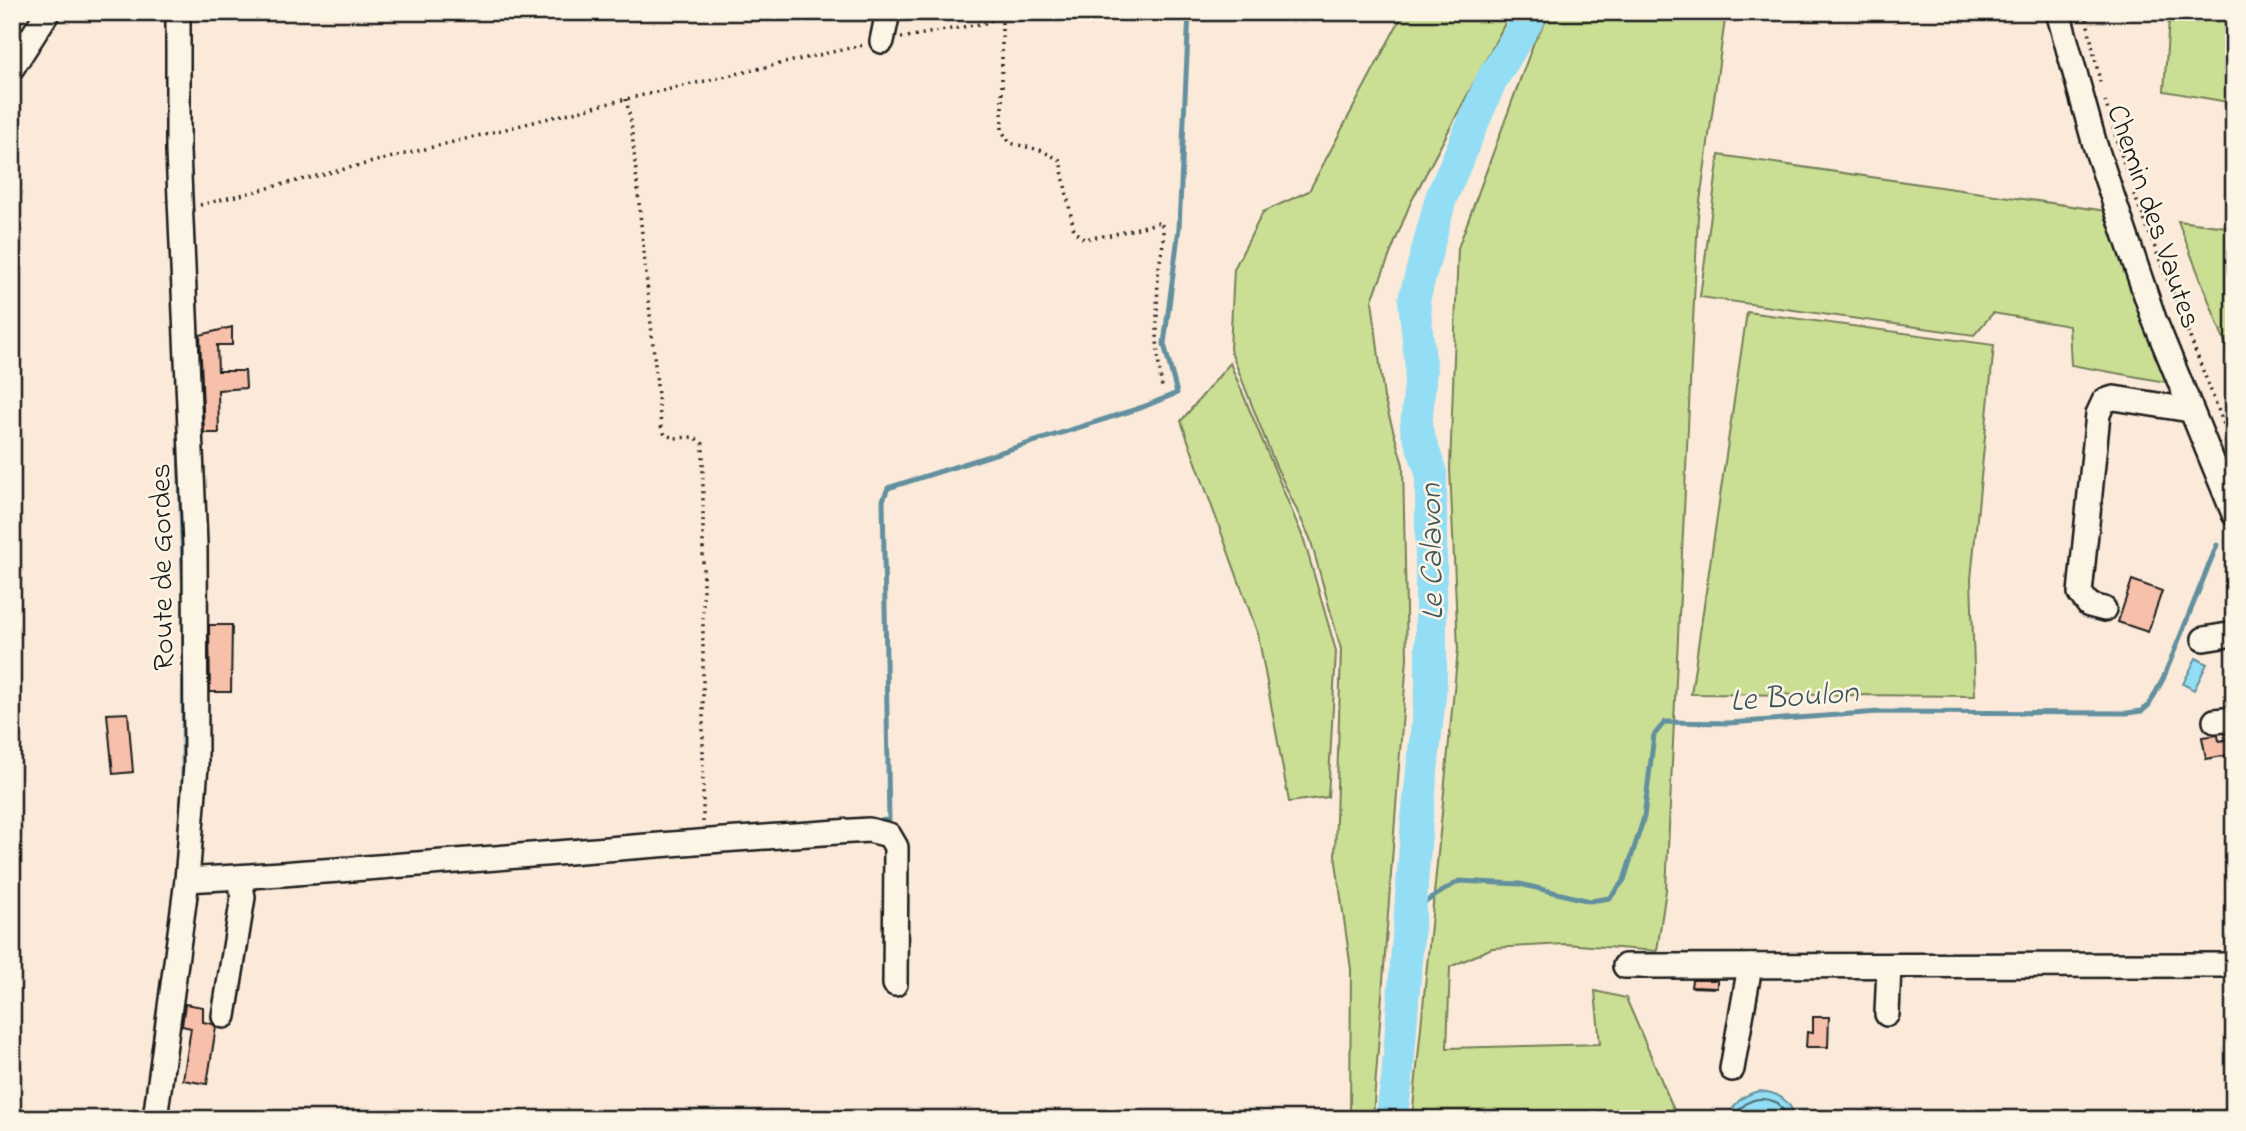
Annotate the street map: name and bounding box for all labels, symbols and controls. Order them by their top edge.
street label: Chemin des Vautes [2093,99,2211,335]
street label: Route de Gordes [140,463,188,671]
water label: Le Calavon [1409,482,1458,621]
water label: Le Boulon [1729,670,1861,726]

